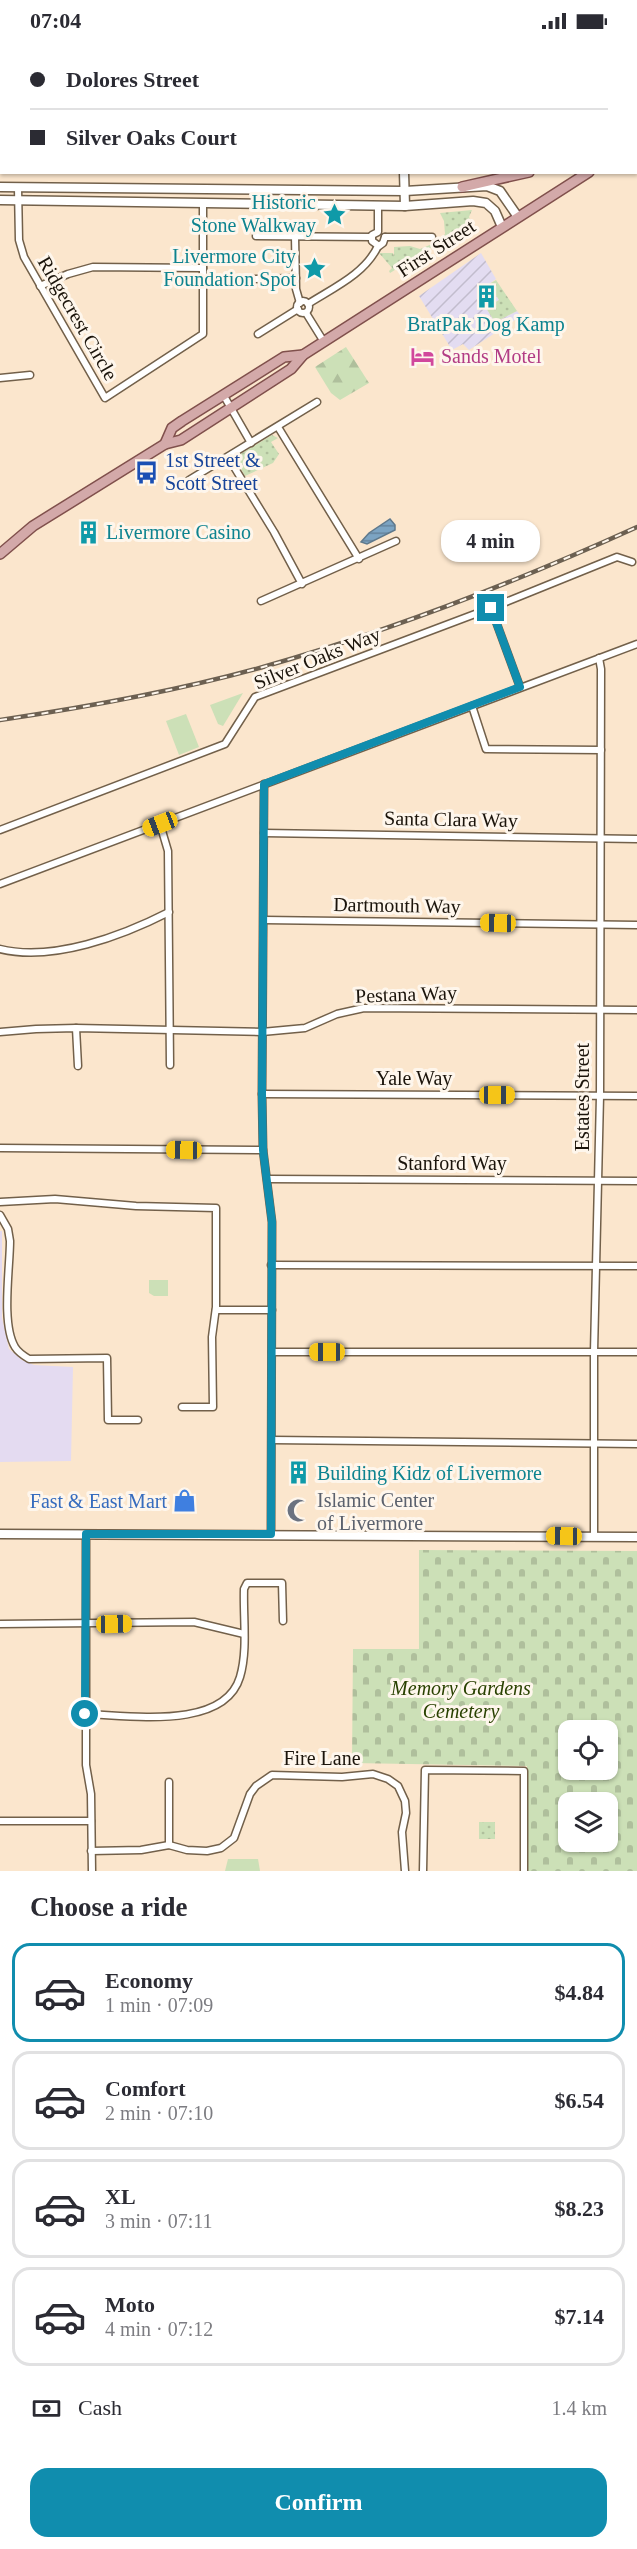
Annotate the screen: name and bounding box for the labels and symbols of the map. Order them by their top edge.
place label: Historic Stone Walkway [191,191,316,237]
place icon: Historic Stone Walkway [321,201,347,227]
street label: First Street [393,214,479,281]
place label: Livermore City Foundation Spot [163,245,296,291]
street label: Ridgecrest Circle [33,252,122,384]
place icon: Livermore City Foundation Spot [301,255,327,281]
building icon: BratPak Dog Kamp [473,283,499,309]
place label: BratPak Dog Kamp [407,313,565,336]
hotel icon: Sands Motel [410,343,436,369]
place label: Sands Motel [441,345,542,367]
place label: 1st Street & Scott Street [165,449,261,494]
bus stop icon: 1st Street & Scott Street [134,459,160,485]
building icon: Livermore Casino [75,519,101,545]
place label: Livermore Casino [106,521,251,543]
callout: 4 min [442,521,540,563]
route end [477,594,504,621]
street label: Silver Oaks Way [250,623,384,694]
street label: Santa Clara Way [384,807,518,832]
car [140,809,180,839]
street label: Dartmouth Way [333,893,461,918]
car [480,914,516,932]
street label: Pestana Way [355,981,457,1008]
street label: Estates Street [571,1042,593,1151]
street label: Yale Way [376,1067,452,1090]
car [479,1086,515,1104]
car [166,1141,202,1159]
street label: Stanford Way [397,1152,507,1175]
car [309,1343,345,1361]
building icon: Building Kidz of Livermore [286,1460,312,1486]
place label: Building Kidz of Livermore [317,1462,542,1485]
shop icon: Fast & East Mart [172,1488,198,1514]
place label: Islamic Center of Livermore [317,1489,435,1534]
place label: Fast & East Mart [30,1490,167,1512]
mosque icon: Islamic Center of Livermore [286,1498,312,1524]
car [546,1527,582,1545]
car [96,1615,132,1633]
park label: Memory Gardens Cemetery [390,1677,531,1723]
route start [71,1700,98,1727]
street label: Fire Lane [283,1747,361,1769]

